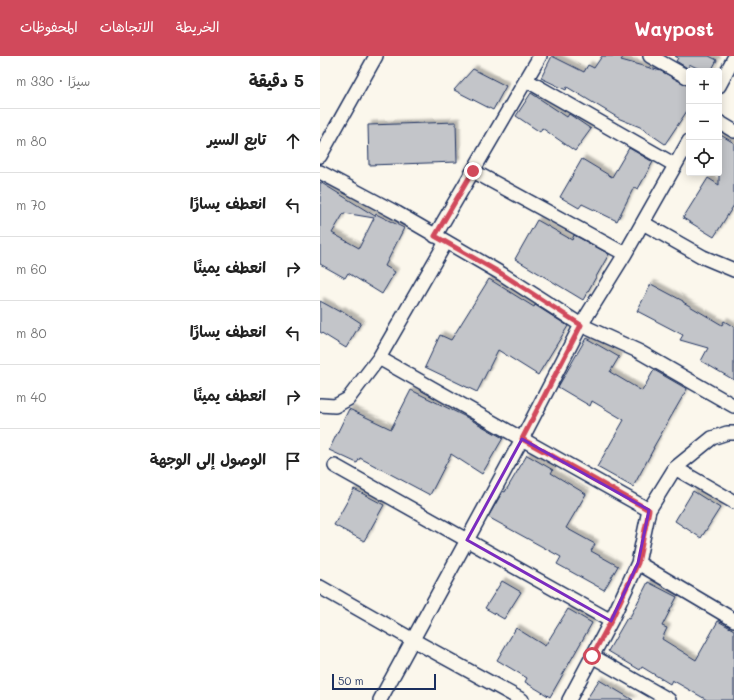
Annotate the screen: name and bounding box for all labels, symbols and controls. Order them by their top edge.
text: Waypost [634,16,714,41]
text: المحفوظات [20,17,78,36]
text: الاتجاهات [100,17,154,36]
text: الخريطة [176,17,219,36]
map controls [686,68,722,176]
button: + [686,68,722,104]
text: 5 دقيقة [249,69,304,91]
text: سيرًا · 330 m [16,72,90,89]
button: − [686,104,722,140]
text: تابع السير [207,129,266,149]
icon: ahead [282,130,304,152]
text: 80 m [16,132,46,149]
button: locate [686,140,722,176]
route end [464,162,482,180]
text: انعطف يسارًا [190,193,266,213]
icon: left [282,194,304,216]
text: 70 m [16,196,46,213]
text: انعطف يمينًا [194,257,266,277]
icon: right [282,258,304,280]
text: 60 m [16,260,46,277]
text: انعطف يسارًا [190,321,266,341]
icon: left [282,322,304,344]
text: 80 m [16,324,46,341]
text: انعطف يمينًا [194,385,266,405]
icon: right [282,386,304,408]
text: 40 m [16,388,46,405]
text: الوصول إلى الوجهة [150,449,266,469]
icon: arrive [282,450,304,472]
route start [583,647,601,665]
scale bar [332,672,436,691]
text: 50 m [338,673,364,688]

